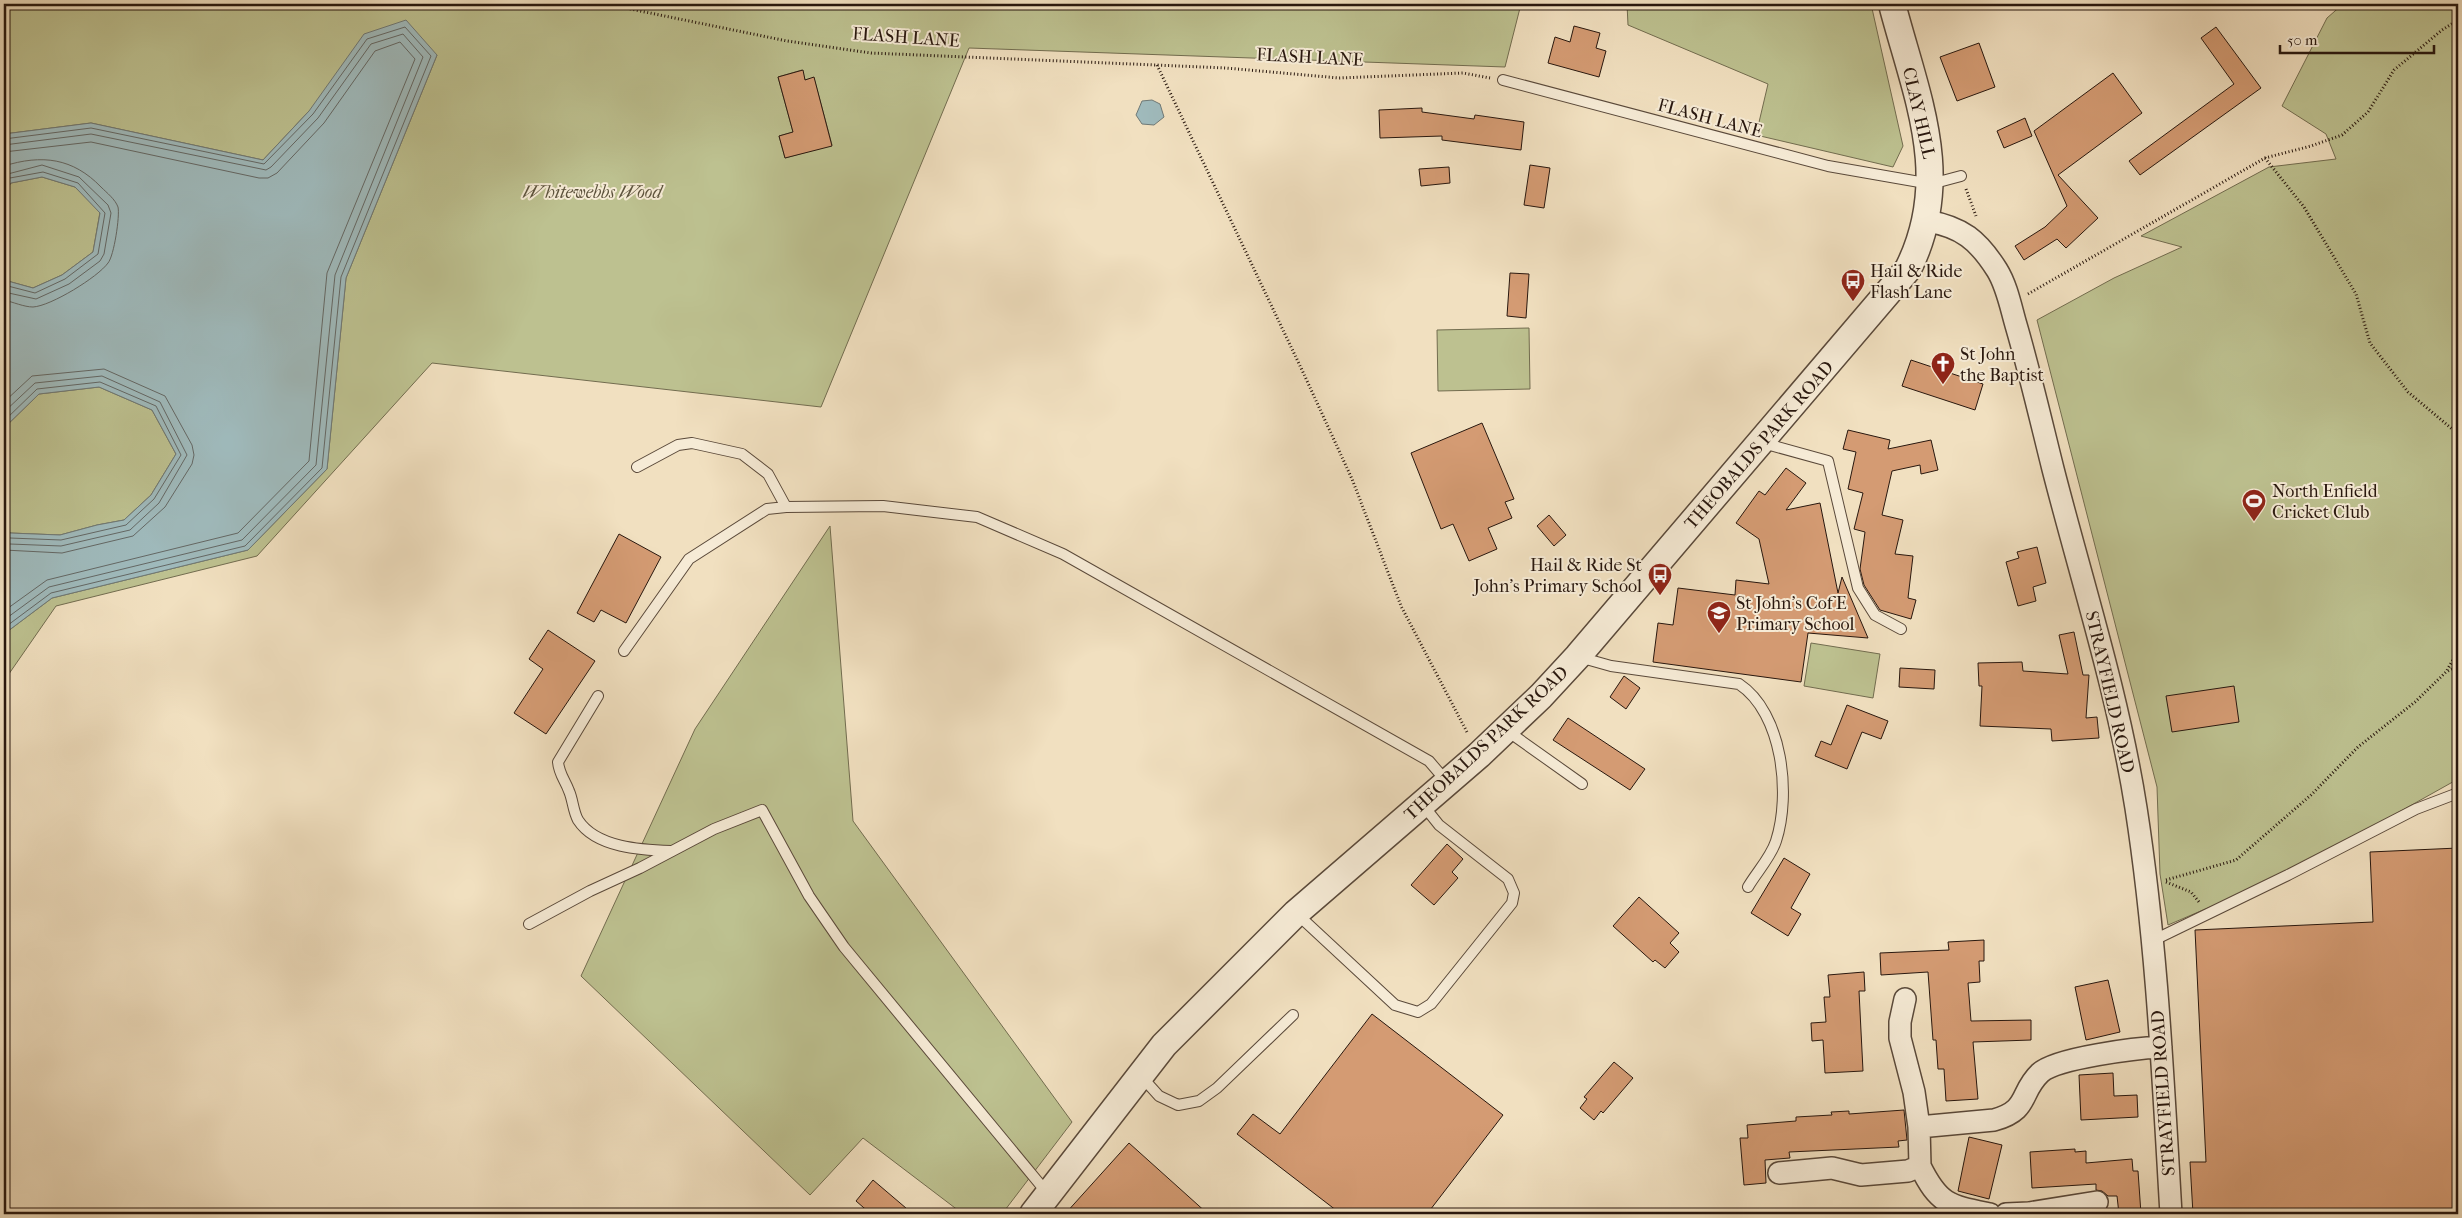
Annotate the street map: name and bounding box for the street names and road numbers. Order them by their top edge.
street label: FLASH LANE [852,23,960,52]
street label: FLASH LANE [1256,44,1364,71]
street label: CLAY HILL [1898,65,1939,161]
street label: FLASH LANE [1655,94,1764,143]
street label: THEOBALDS PARK ROAD [1681,357,1838,534]
street label: STRAYFIELD ROAD [2081,609,2138,775]
street label: THEOBALDS PARK ROAD [1400,662,1573,825]
street label: STRAYFIELD ROAD [2147,1009,2180,1177]

